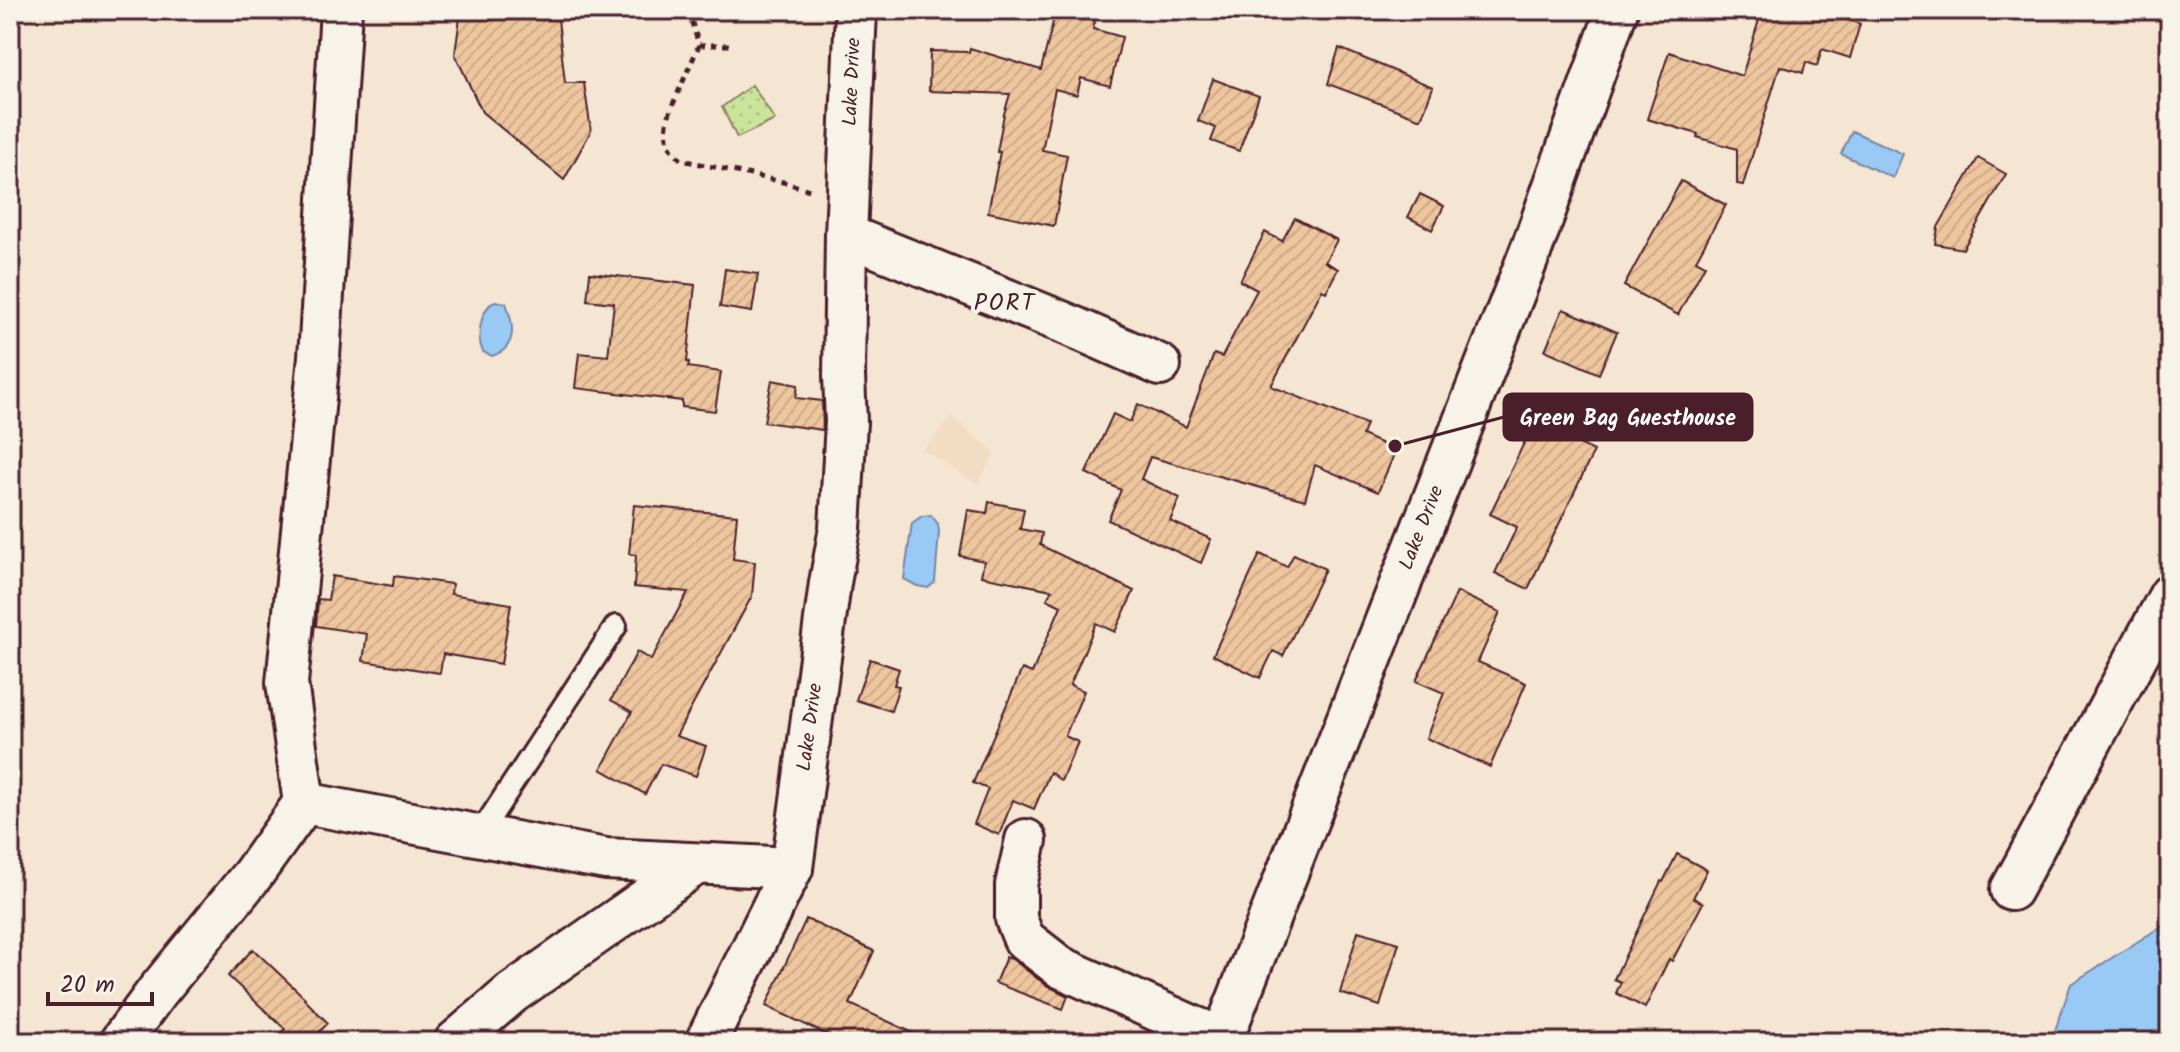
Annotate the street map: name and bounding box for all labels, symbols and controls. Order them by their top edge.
street label: Lake Drive [835,37,871,127]
district label: PORT [974,284,1036,323]
callout: Green Bag Guesthouse [1504,394,1752,440]
text: Green Bag Guesthouse [1520,402,1736,437]
street label: Lake Drive [1391,481,1453,575]
street label: Lake Drive [789,681,832,773]
scale bar [48,956,152,1006]
text: 20 m [60,966,115,1005]

